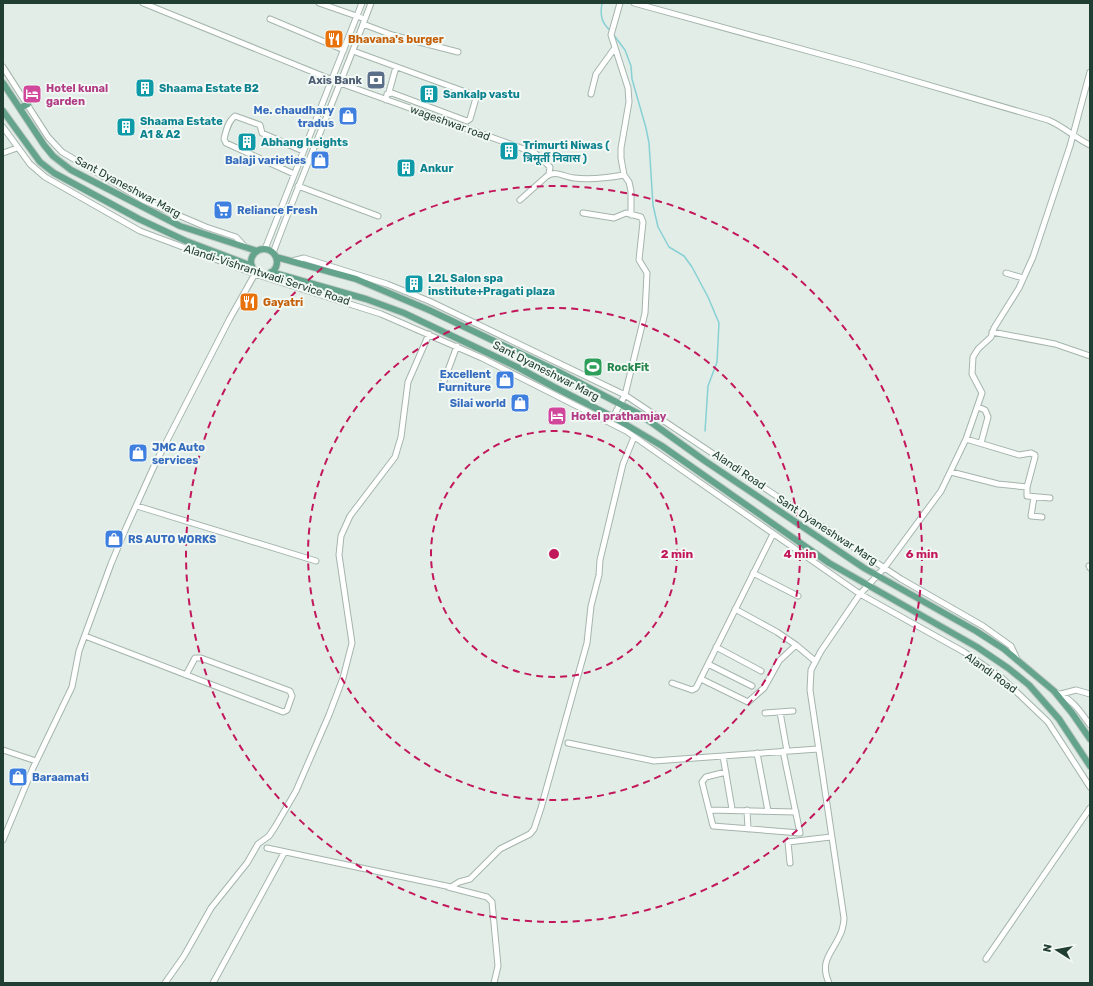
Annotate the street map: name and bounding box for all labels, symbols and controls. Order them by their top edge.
restaurant icon: Bhavana's burger [323,28,345,50]
place label: Bhavana's burger [348,33,444,46]
bank icon: Axis Bank [365,69,387,91]
place label: Axis Bank [308,74,363,87]
building icon: Shaama Estate B2 [134,77,156,99]
place label: Hotel kunal garden [46,82,108,108]
place label: Shaama Estate B2 [159,82,259,95]
hotel icon: Hotel kunal garden [21,83,43,105]
building icon: Sankalp vastu [418,83,440,105]
place label: Sankalp vastu [443,88,520,101]
street label: wageshwar road [408,103,492,143]
place label: Me. chaudhary tradus [254,104,334,130]
shop icon: Me. chaudhary tradus [337,105,359,127]
place label: Shaama Estate A1 & A2 [140,115,223,141]
building icon: Shaama Estate A1 & A2 [115,116,137,138]
building icon: Abhang heights [236,131,258,153]
place label: Abhang heights [261,136,348,149]
place label: Trimurti Niwas ( त्रिमूर्ती निवास ) [523,139,609,166]
building icon: Trimurti Niwas ( त्रिमूर्ती निवास ) [498,140,520,162]
shop icon: Balaji varieties [309,149,331,171]
street label: Sant Dyaneshwar Marg [73,154,183,220]
place label: Balaji varieties [225,154,306,167]
building icon: Ankur [395,157,417,179]
place label: Ankur [420,162,453,175]
supermarket icon: Reliance Fresh [212,199,234,221]
place label: Reliance Fresh [237,204,318,217]
street label: Alandi-Vishrantwadi Service Road [182,242,352,308]
place label: L2L Salon spa institute+Pragati plaza [428,272,555,298]
building icon: L2L Salon spa institute+Pragati plaza [403,273,425,295]
restaurant icon: Gayatri [238,291,260,313]
place label: Gayatri [263,296,303,309]
street label: Sant Dyaneshwar Marg [491,338,601,404]
sports icon: RockFit [582,356,604,378]
place label: RockFit [607,361,649,374]
place label: Excellent Furniture [438,368,491,394]
shop icon: Excellent Furniture [494,369,516,391]
shop icon: Silai world [509,392,531,414]
place label: Silai world [450,397,506,410]
hotel icon: Hotel prathamjay [546,405,568,427]
place label: Hotel prathamjay [571,410,667,423]
place label: JMC Auto services [152,441,205,467]
shop icon: JMC Auto services [127,442,149,464]
street label: Alandi Road [710,448,768,492]
street label: Sant Dyaneshwar Marg [774,492,880,568]
shop icon: RS AUTO WORKS [103,528,125,550]
place label: RS AUTO WORKS [128,533,216,546]
centre of rings [547,547,561,561]
text: 2 min [661,547,694,561]
text: 4 min [784,547,817,561]
text: 6 min [906,547,939,561]
street label: Alandi Road [963,650,1019,696]
shop icon: Baraamati [7,766,29,788]
place label: Baraamati [32,771,89,784]
north arrow [1037,930,1077,970]
text: N [1041,943,1055,953]

